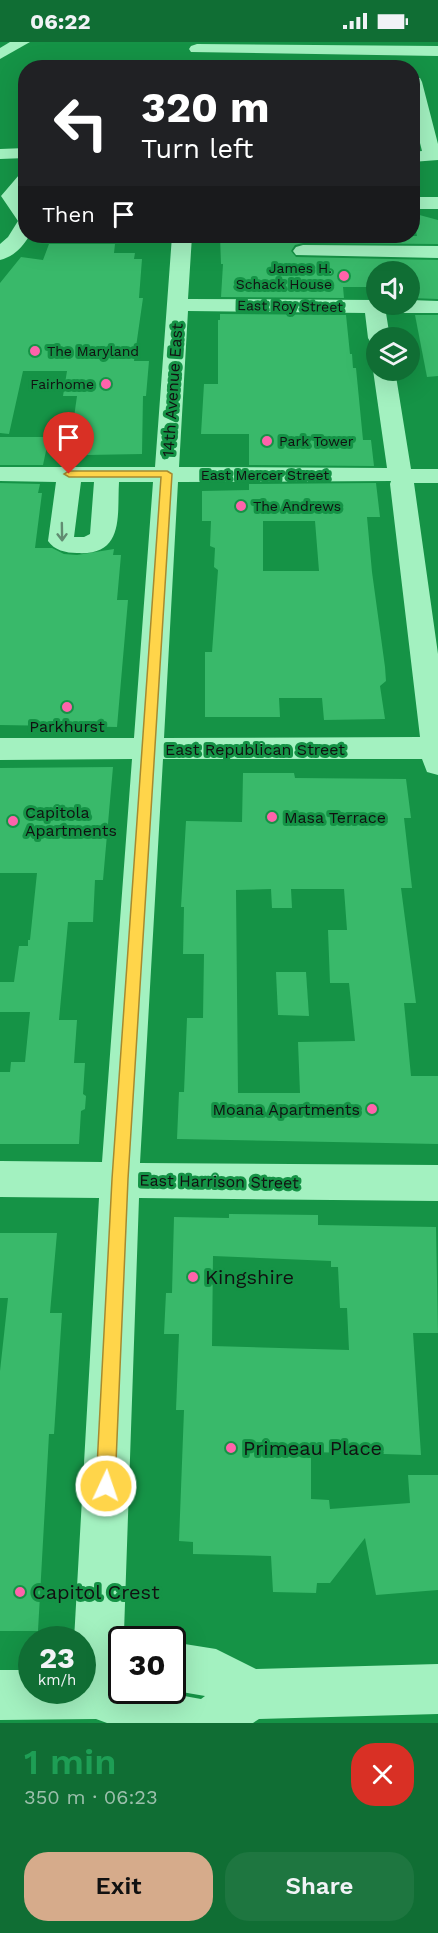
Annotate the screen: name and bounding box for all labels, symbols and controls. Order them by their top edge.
text: 06:22 [30,9,91,34]
text: 320 m [141,83,270,132]
icon: left [42,84,120,162]
text: Turn left [141,133,253,165]
icon: arrive [107,198,140,231]
text: Then [42,202,95,227]
place label: James H. Schack House [236,260,332,292]
map controls [366,261,420,381]
button: sound [366,261,420,315]
marker: James H. Schack House [337,269,351,283]
street label: East Roy Street [237,297,343,315]
street label: 14th Avenue East [158,322,187,457]
button: layers [366,327,420,381]
place label: The Maryland [47,343,139,359]
marker: The Maryland [28,344,42,358]
place label: Fairhome [30,376,94,392]
marker: Fairhome [99,377,113,391]
pin [43,412,94,474]
icon: arrive [52,421,85,454]
place label: Park Tower [279,433,354,449]
marker: Park Tower [260,434,274,448]
street label: East Mercer Street [201,467,329,483]
place label: The Andrews [253,498,341,514]
marker: The Andrews [234,499,248,513]
one-way arrow [56,521,68,541]
marker: Parkhurst [60,700,74,714]
place label: Parkhurst [29,717,105,736]
street label: East Republican Street [165,740,345,759]
place label: Capitola Apartments [25,803,117,840]
place label: Masa Terrace [284,808,386,827]
marker: Masa Terrace [265,810,279,824]
marker: Capitola Apartments [6,814,20,828]
place label: Moana Apartments [213,1100,360,1119]
marker: Moana Apartments [365,1102,379,1116]
street label: East Harrison Street [139,1171,299,1192]
place label: Kingshire [205,1265,294,1289]
marker: Kingshire [186,1270,200,1284]
place label: Primeau Place [243,1436,382,1460]
marker: Primeau Place [224,1441,238,1455]
position arrow [74,1454,138,1518]
place label: Capitol Crest [32,1580,160,1604]
marker: Capitol Crest [13,1585,27,1599]
speed limit sign: 30 [108,1626,186,1704]
text: 23 [39,1640,75,1675]
text: km/h [38,1671,76,1689]
text: 1 min [24,1741,116,1783]
button: close [351,1743,414,1806]
text: 350 m · 06:23 [24,1785,158,1809]
button: Exit [24,1852,213,1921]
button: Share [225,1852,414,1921]

